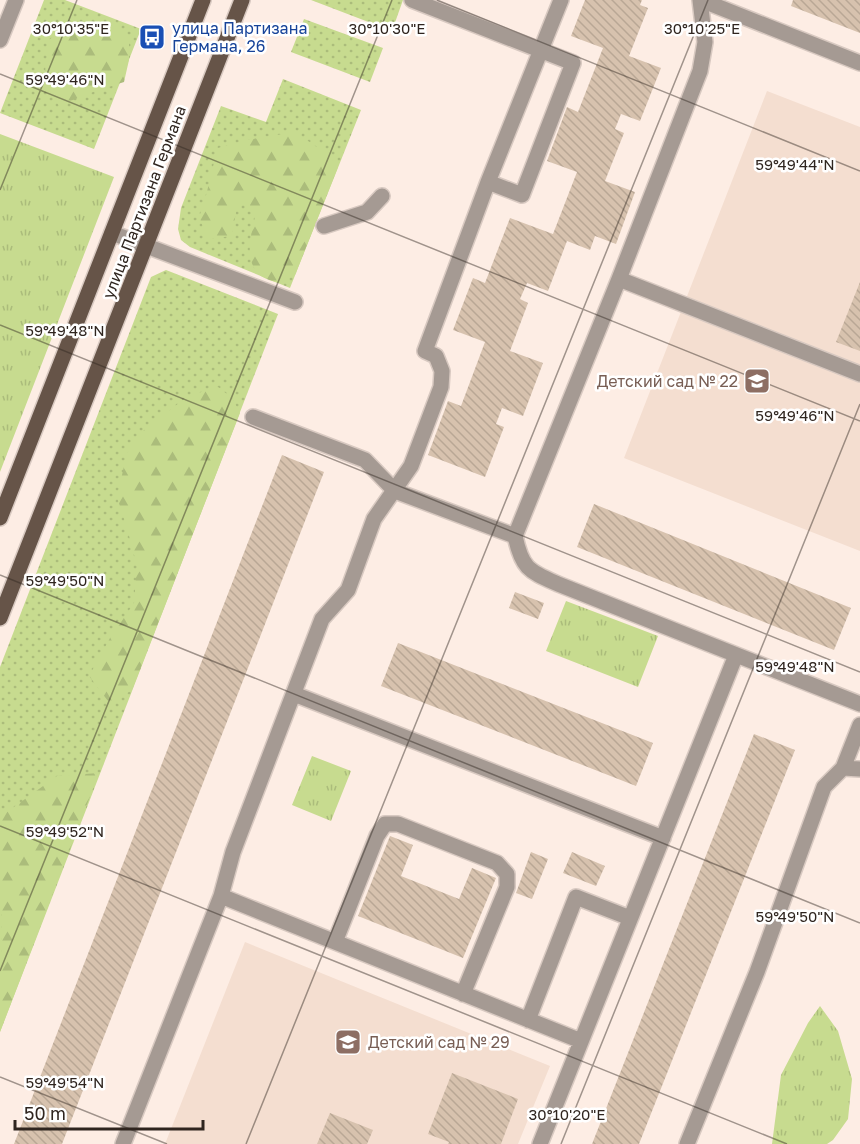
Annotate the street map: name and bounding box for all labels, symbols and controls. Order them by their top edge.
place label: улица Партизана Германа, 26 [172,18,307,56]
text: 30°10'35"E [33,19,109,37]
text: 30°10'30"E [349,19,425,37]
text: 30°10'25"E [664,19,740,37]
bus stop icon: улица Партизана Германа, 26 [137,22,167,52]
text: 59°49'46"N [25,70,105,88]
street label: улица Партизана Германа [98,103,190,301]
text: 59°49'44"N [755,155,835,173]
text: 59°49'48"N [25,321,105,339]
school or university icon: Детский сад № 22 [742,366,772,396]
place label: Детский сад № 22 [597,371,738,391]
text: 59°49'46"N [755,406,835,424]
text: 59°49'50"N [25,571,105,589]
text: 59°49'48"N [755,657,835,675]
text: 59°49'52"N [26,822,104,840]
text: 59°49'50"N [755,907,835,925]
school or university icon: Детский сад № 29 [333,1027,363,1057]
place label: Детский сад № 29 [368,1032,510,1052]
text: 59°49'54"N [26,1073,104,1091]
scale bar [15,1093,202,1131]
text: 50 m [24,1102,66,1124]
text: 30°10'20"E [529,1105,605,1123]

